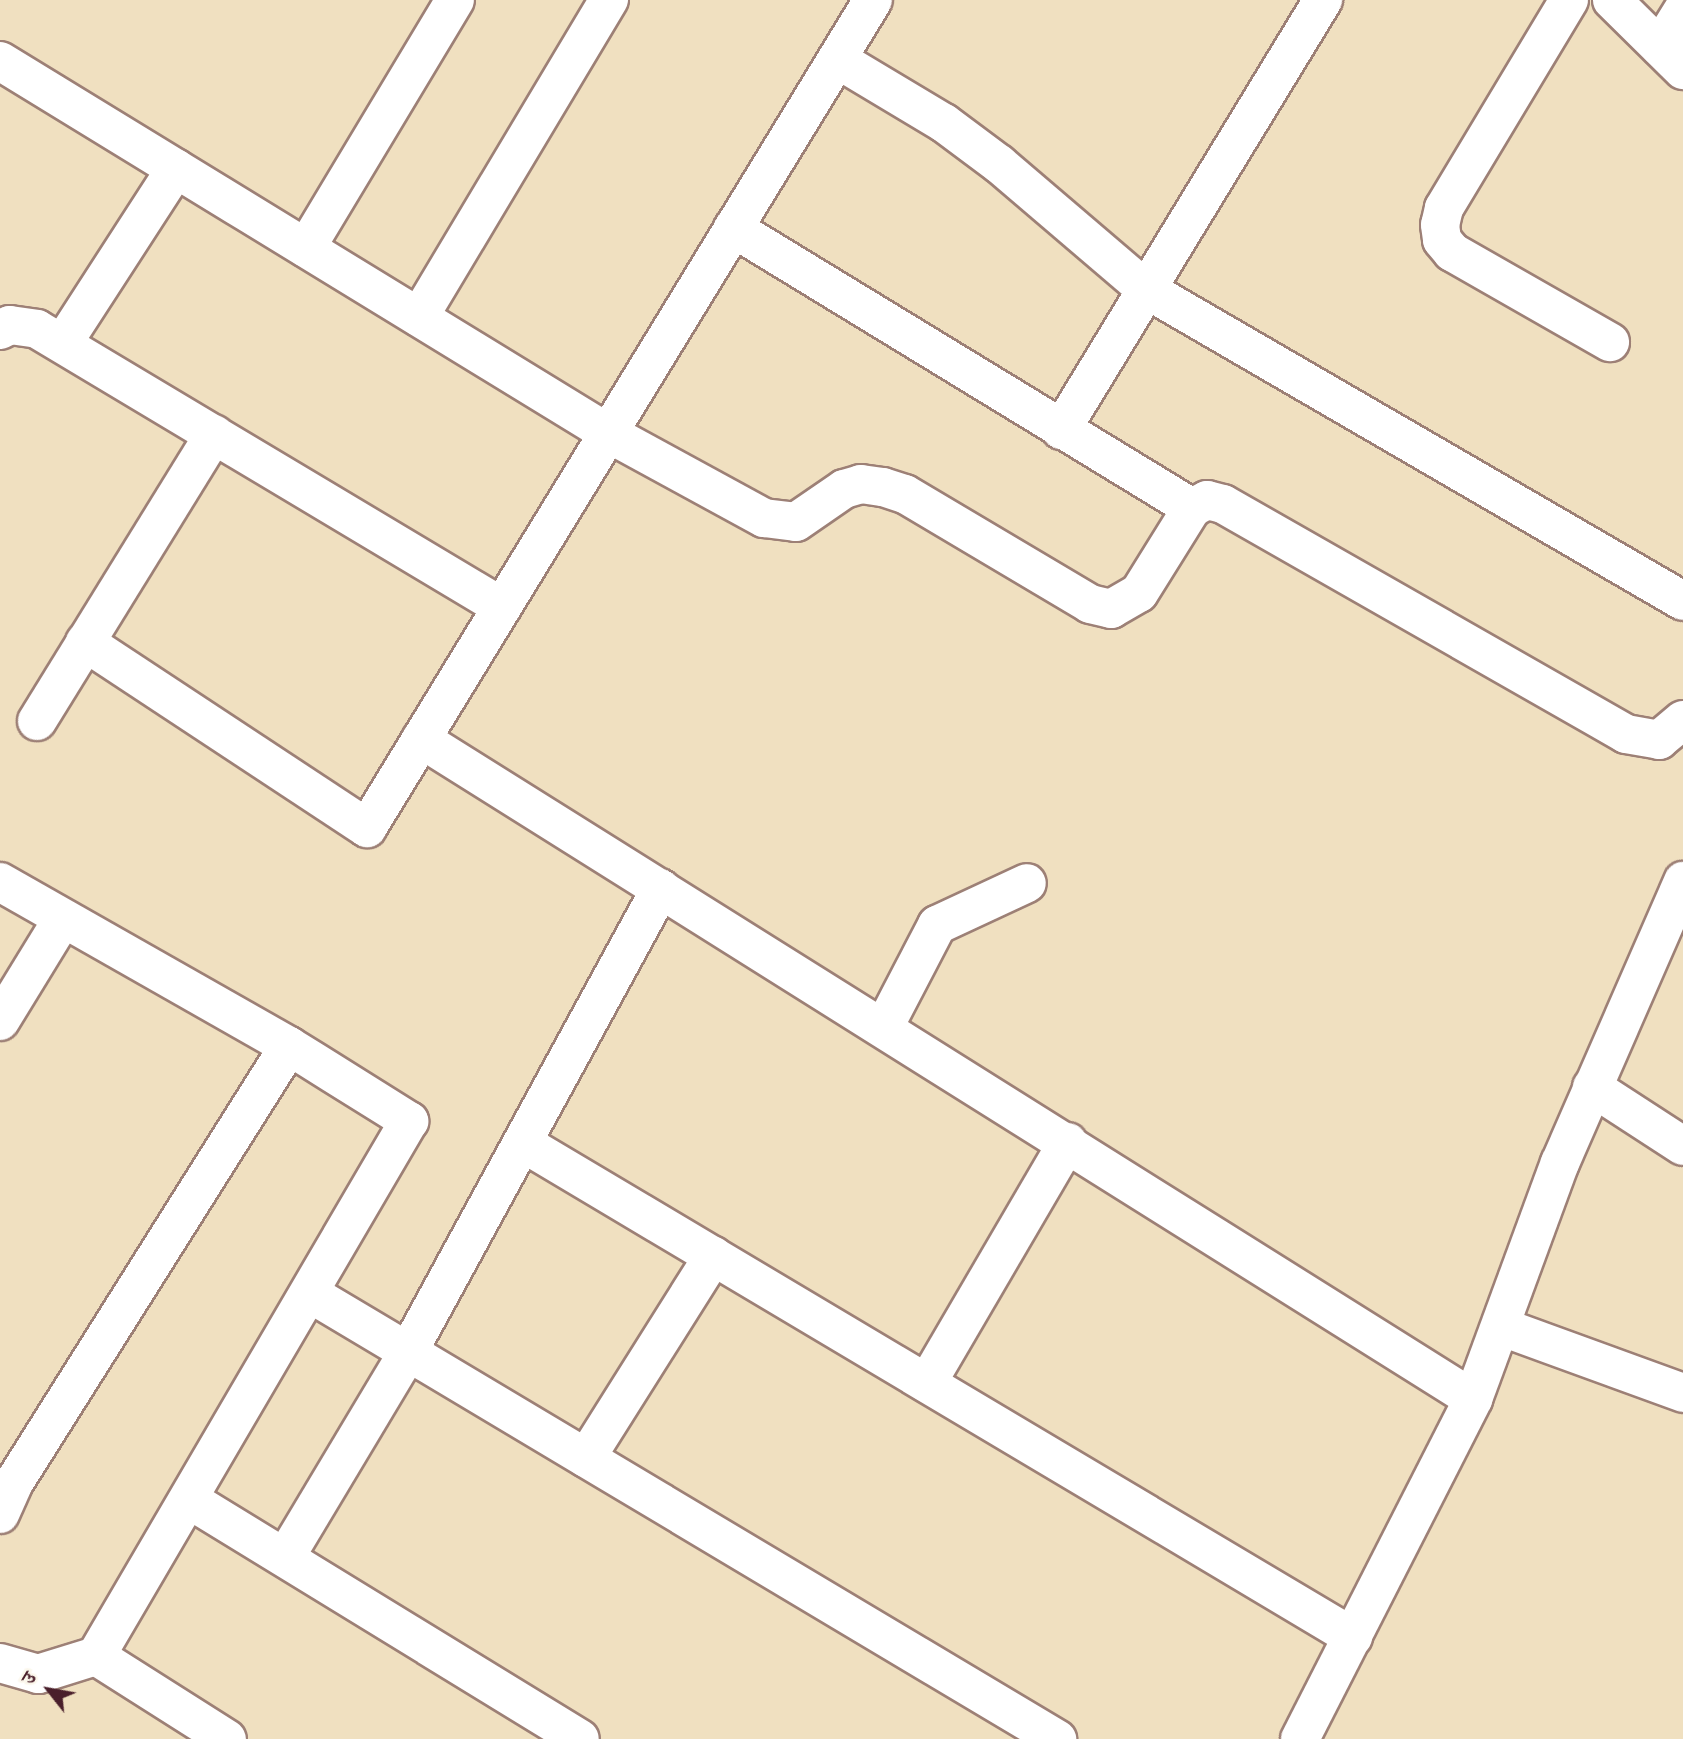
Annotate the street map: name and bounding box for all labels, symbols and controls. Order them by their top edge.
north arrow [14,1655,84,1725]
text: उ [17,1668,45,1690]

